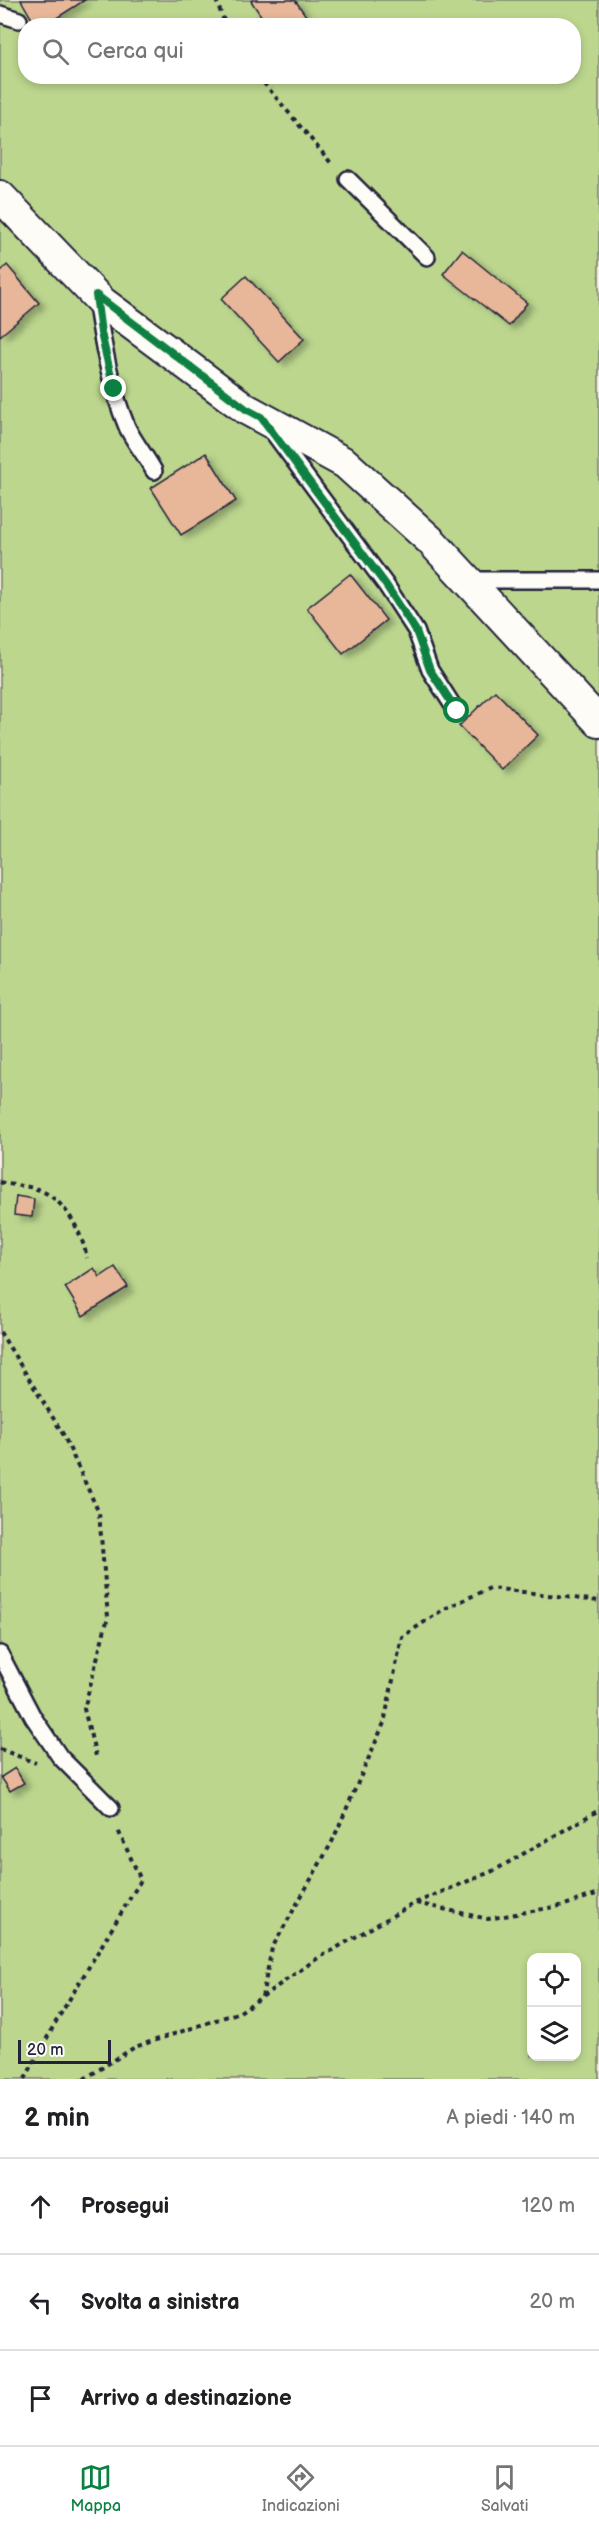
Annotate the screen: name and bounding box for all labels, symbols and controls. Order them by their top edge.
search box [18,18,581,84]
icon: search [39,35,72,68]
text: Cerca qui [87,38,184,65]
route end [100,375,126,401]
route start [443,697,469,723]
map controls [527,1953,581,2061]
button: locate [527,1953,581,2007]
button: layers [527,2007,581,2061]
scale bar [18,2037,111,2064]
text: 20 m [27,2041,63,2060]
text: 2 min [24,2103,90,2134]
text: A piedi · 140 m [446,2106,575,2130]
icon: ahead [24,2190,57,2223]
text: Prosegui [81,2193,169,2220]
text: 120 m [522,2194,575,2218]
icon: left [24,2286,57,2319]
text: Svolta a sinistra [81,2289,240,2316]
text: 20 m [530,2290,575,2314]
icon: arrive [24,2382,57,2415]
text: Arrivo a destinazione [81,2385,292,2412]
tab: Mappa [71,2461,121,2516]
tab: Indicazioni [262,2461,340,2516]
tab: Salvati [481,2461,528,2516]

